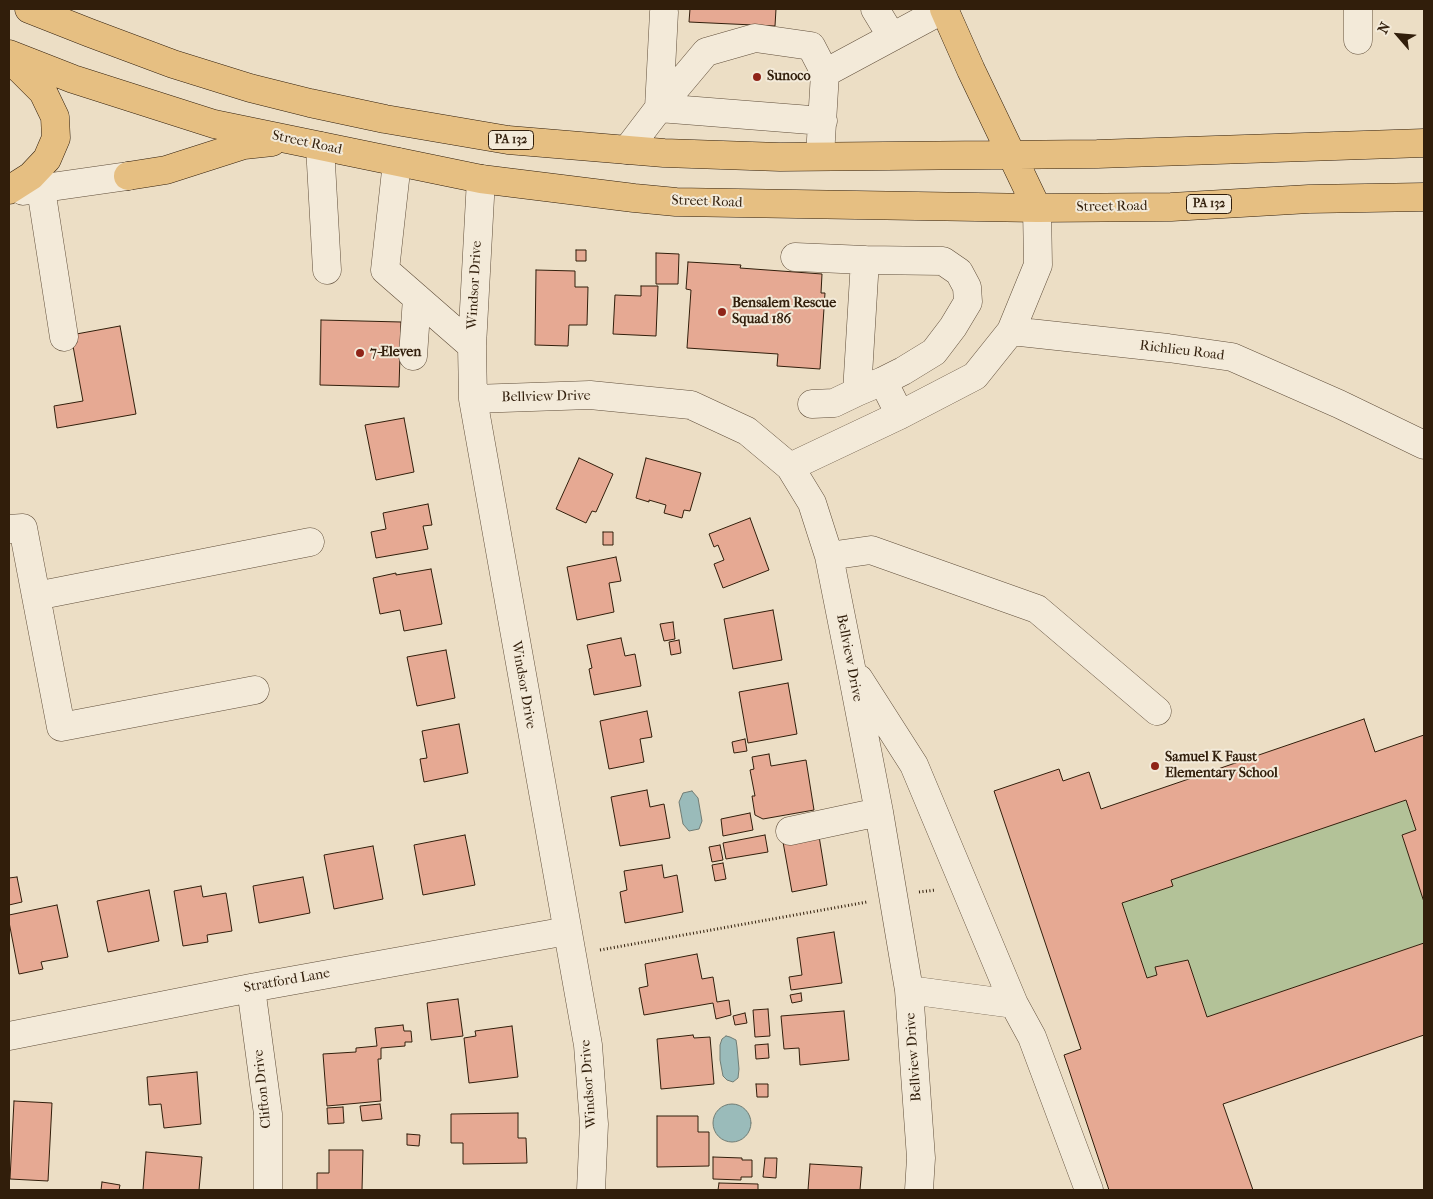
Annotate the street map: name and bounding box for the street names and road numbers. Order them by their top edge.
street label: Street Road [270,127,344,159]
road number: PA 132 [488,130,534,150]
street label: Street Road [671,192,743,212]
road number: PA 132 [1186,194,1232,213]
street label: Street Road [1076,198,1148,216]
street label: Windsor Drive [464,240,486,330]
street label: Richlieu Road [1139,337,1225,365]
street label: Bellview Drive [501,388,591,406]
street label: Bellview Drive [832,613,866,703]
street label: Windsor Drive [507,640,539,730]
street label: Stratford Lane [243,965,331,997]
street label: Bellview Drive [903,1012,925,1102]
street label: Windsor Drive [578,1039,600,1129]
street label: Clifton Drive [250,1049,276,1129]

